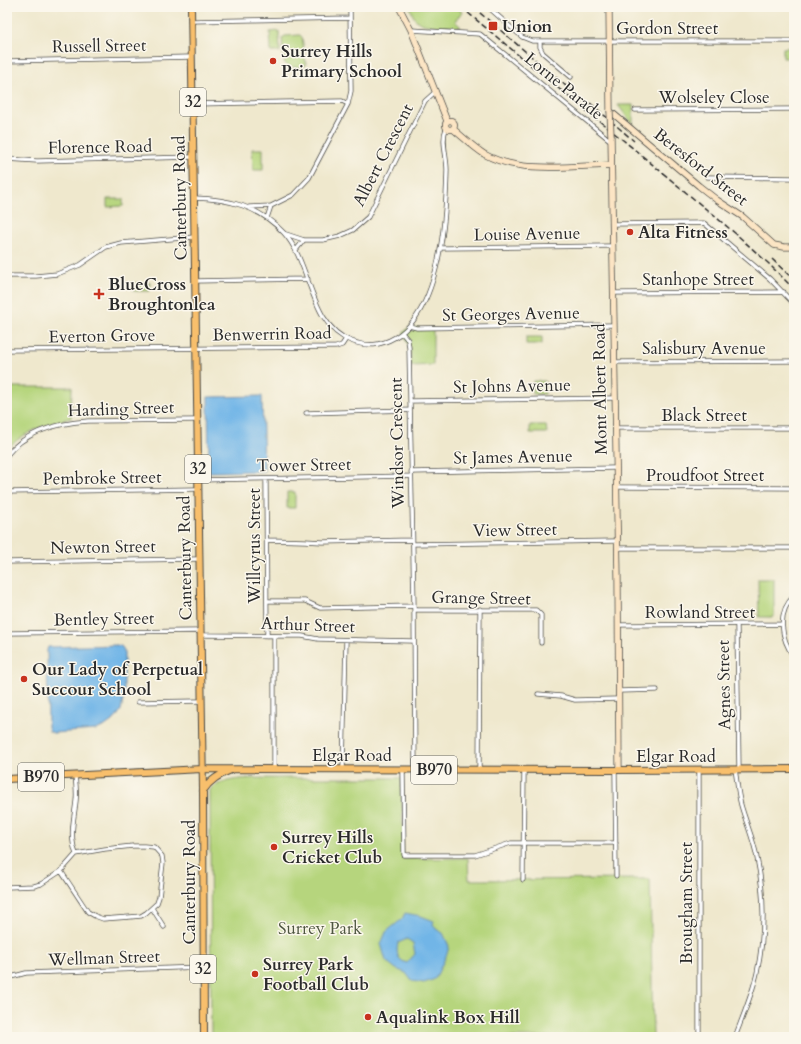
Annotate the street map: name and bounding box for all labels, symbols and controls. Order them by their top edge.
place label: Union [502,15,552,38]
street label: Gordon Street [616,17,719,40]
marker: Union [487,20,499,32]
street label: Russell Street [52,34,147,58]
place label: Surrey Hills Primary School [281,40,402,83]
street label: Lorne Parade [520,47,608,125]
marker: Surrey Hills Primary School [268,56,278,66]
street label: Wolseley Close [657,86,770,109]
road number: 32 [180,88,206,116]
street label: Albert Crescent [347,99,419,210]
street label: Beresford Street [649,123,753,212]
street label: Florence Road [48,135,152,159]
street label: Canterbury Road [167,135,193,261]
place label: Alta Fitness [638,221,728,244]
street label: Louise Avenue [473,222,581,246]
marker: Alta Fitness [625,227,635,237]
street label: Stanhope Street [642,268,754,291]
place label: BlueCross Broughtonlea [108,273,216,316]
marker: BlueCross Broughtonlea [93,288,105,300]
street label: St Georges Avenue [442,301,580,327]
street label: Benwerrin Road [212,321,332,347]
street label: Mont Albert Road [587,323,613,455]
street label: Everton Grove [48,324,156,348]
street label: Salisbury Avenue [642,337,766,360]
street label: St Johns Avenue [453,373,571,399]
street label: Windsor Crescent [384,377,410,510]
street label: Harding Street [68,396,175,422]
street label: Black Street [661,404,747,427]
street label: St James Avenue [453,444,573,470]
street label: Tower Street [256,453,352,477]
road number: 32 [185,455,211,483]
street label: Proudfoot Street [646,464,765,487]
street label: Pembroke Street [42,465,162,491]
street label: Willcyrus Street [243,488,266,605]
street label: Canterbury Road [172,495,198,621]
street label: View Street [473,518,558,542]
street label: Newton Street [50,535,157,559]
street label: Grange Street [431,586,532,610]
street label: Rowland Street [645,601,756,624]
street label: Bentley Street [53,607,155,631]
street label: Arthur Street [261,612,356,638]
street label: Agnes Street [712,639,736,730]
place label: Our Lady of Perpetual Succour School [32,658,203,701]
marker: Our Lady of Perpetual Succour School [19,674,29,684]
street label: Elgar Road [312,744,392,767]
street label: Elgar Road [636,745,716,768]
road number: B970 [411,756,457,784]
road number: B970 [18,763,64,791]
street label: Canterbury Road [178,820,201,944]
place label: Surrey Hills Cricket Club [282,826,382,869]
street label: Brougham Street [675,841,698,964]
marker: Surrey Hills Cricket Club [269,842,279,852]
park label: Surrey Park [278,917,363,940]
street label: Wellman Street [47,945,161,971]
place label: Surrey Park Football Club [263,953,369,996]
road number: 32 [190,955,216,983]
marker: Surrey Park Football Club [250,969,260,979]
place label: Aqualink Box Hill [376,1006,520,1029]
marker: Aqualink Box Hill [363,1012,373,1022]

